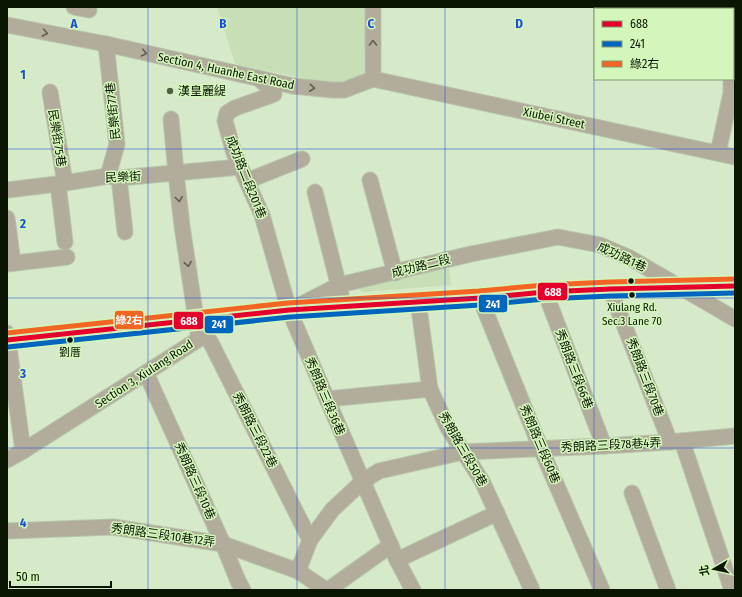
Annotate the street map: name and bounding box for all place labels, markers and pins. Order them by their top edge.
place label: 漢皇麗緹 [178,84,226,98]
marker: 漢皇麗緹 [165,86,175,96]
unlabelled marker [626,276,636,286]
marker: Xiulang Rd. Sec.3 Lane 70 [627,290,637,300]
place label: Xiulang Rd. Sec.3 Lane 70 [602,301,662,328]
marker: 劉厝 [65,335,75,345]
place label: 劉厝 [59,346,81,359]

